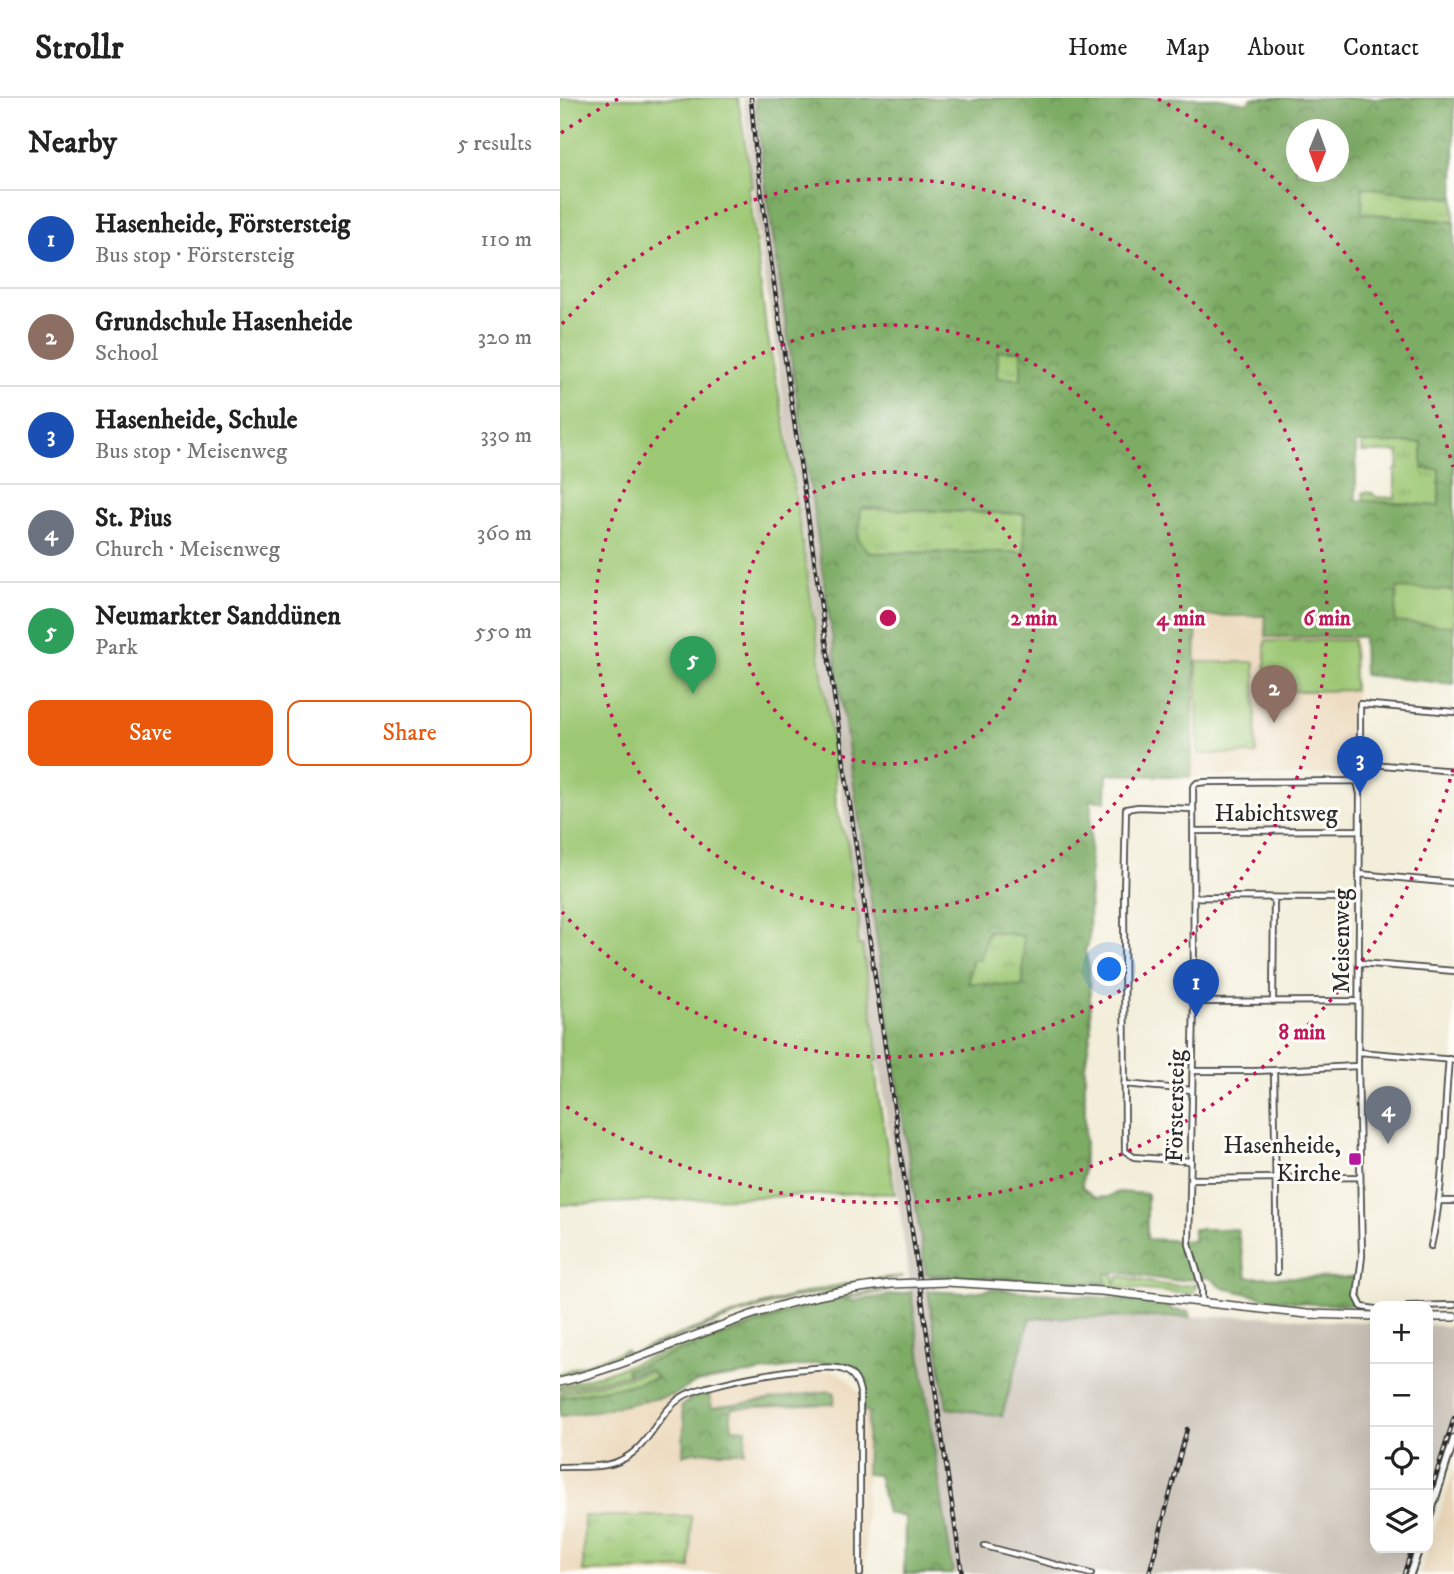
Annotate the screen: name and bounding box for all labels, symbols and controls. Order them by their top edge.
text: Strollr [35,28,123,69]
text: Home [1068,33,1127,63]
text: Map [1165,33,1210,63]
text: About [1248,33,1305,63]
text: Contact [1343,33,1419,63]
north arrow [1286,119,1349,182]
text: Nearby [28,125,117,162]
text: 5 results [457,129,532,158]
text: Hasenheide, Förstersteig [95,208,350,241]
text: 1 [47,225,55,254]
text: 110 m [481,225,532,254]
text: Bus stop · Förstersteig [95,241,294,270]
text: Grundschule Hasenheide [95,306,353,339]
text: 2 [45,323,57,352]
text: 320 m [478,323,532,352]
text: School [95,339,158,368]
text: Hasenheide, Schule [95,404,298,437]
text: 3 [47,421,55,450]
text: 330 m [480,421,532,450]
text: Bus stop · Meisenweg [95,437,287,466]
text: St. Pius [95,502,172,535]
text: 4 [44,519,58,548]
text: 360 m [477,519,532,548]
text: Church · Meisenweg [95,535,280,564]
text: Neumarkter Sanddünen [95,600,341,633]
centre of rings [876,606,900,630]
text: 2 min [1011,606,1059,632]
text: 4 min [1157,606,1206,632]
text: 6 min [1303,606,1352,632]
text: 5 [45,617,57,646]
text: 550 m [475,617,532,646]
text: Park [95,633,138,662]
pin: 5 [670,636,716,694]
pin: 2 [1251,665,1297,723]
button: Save [28,700,273,766]
button: Share [287,700,532,766]
pin: 3 [1337,736,1383,794]
street label: Habichtsweg [1214,799,1338,829]
street label: Meisenweg [1327,888,1357,994]
your location [1092,952,1126,986]
pin: 1 [1173,959,1219,1017]
text: 8 min [1278,1020,1327,1046]
street label: Förstersteig [1160,1049,1192,1163]
pin: 4 [1365,1086,1411,1144]
place label: Hasenheide, Kirche [1223,1131,1341,1189]
marker: Hasenheide, Kirche [1347,1151,1363,1167]
map controls [1370,1301,1433,1553]
button: + [1370,1301,1433,1364]
button: − [1370,1364,1433,1427]
button: locate [1370,1427,1433,1490]
button: layers [1370,1490,1433,1553]

